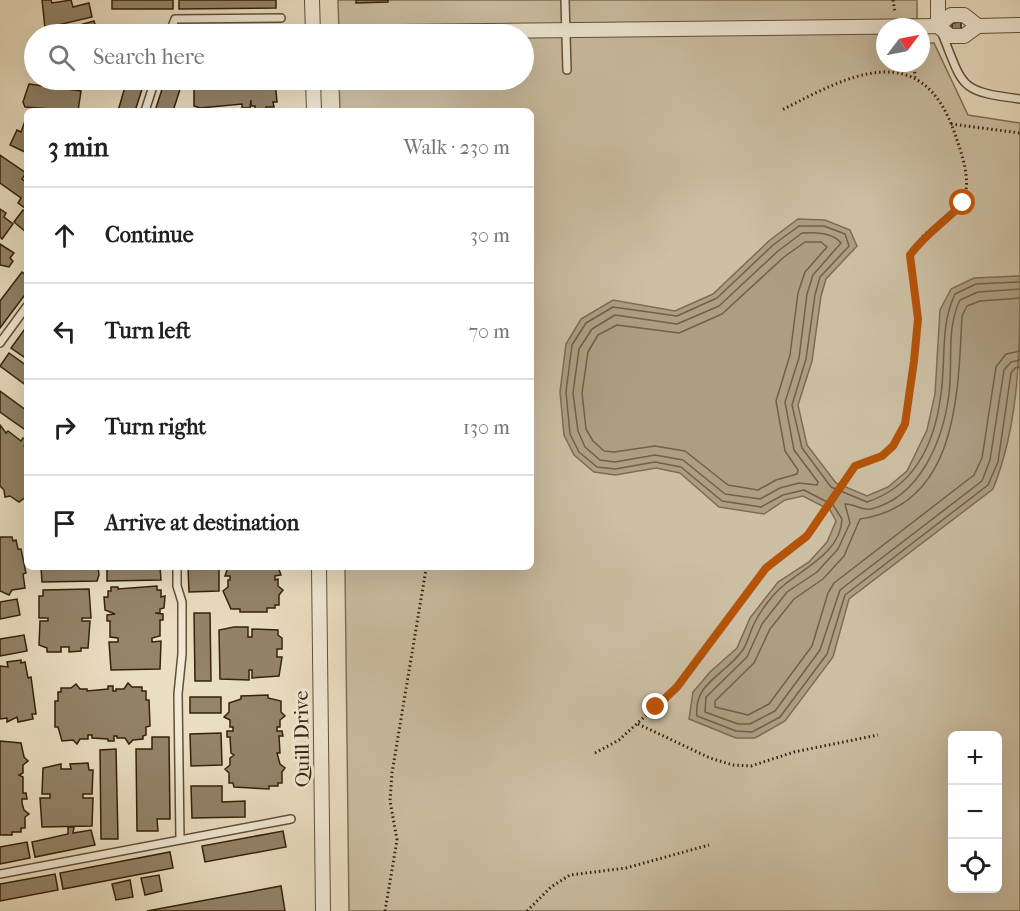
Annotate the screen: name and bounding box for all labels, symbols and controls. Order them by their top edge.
north arrow [876,18,930,72]
search box [24,24,534,90]
icon: search [45,41,78,74]
text: Search here [93,44,205,70]
text: 3 min [48,132,109,163]
text: Walk · 230 m [404,136,510,159]
route start [949,189,975,215]
icon: ahead [48,219,81,252]
text: Continue [105,222,194,248]
text: 30 m [470,224,510,247]
icon: left [48,315,81,348]
text: Turn left [105,318,191,344]
text: 70 m [468,320,510,343]
icon: right [48,411,81,444]
text: Turn right [105,414,206,440]
text: 130 m [463,416,510,439]
icon: arrive [48,507,81,540]
text: Arrive at destination [105,510,299,536]
street label: Quill Drive [290,690,314,788]
route end [642,693,668,719]
map controls [948,731,1002,893]
button: + [948,731,1002,785]
button: − [948,785,1002,839]
button: locate [948,839,1002,893]

